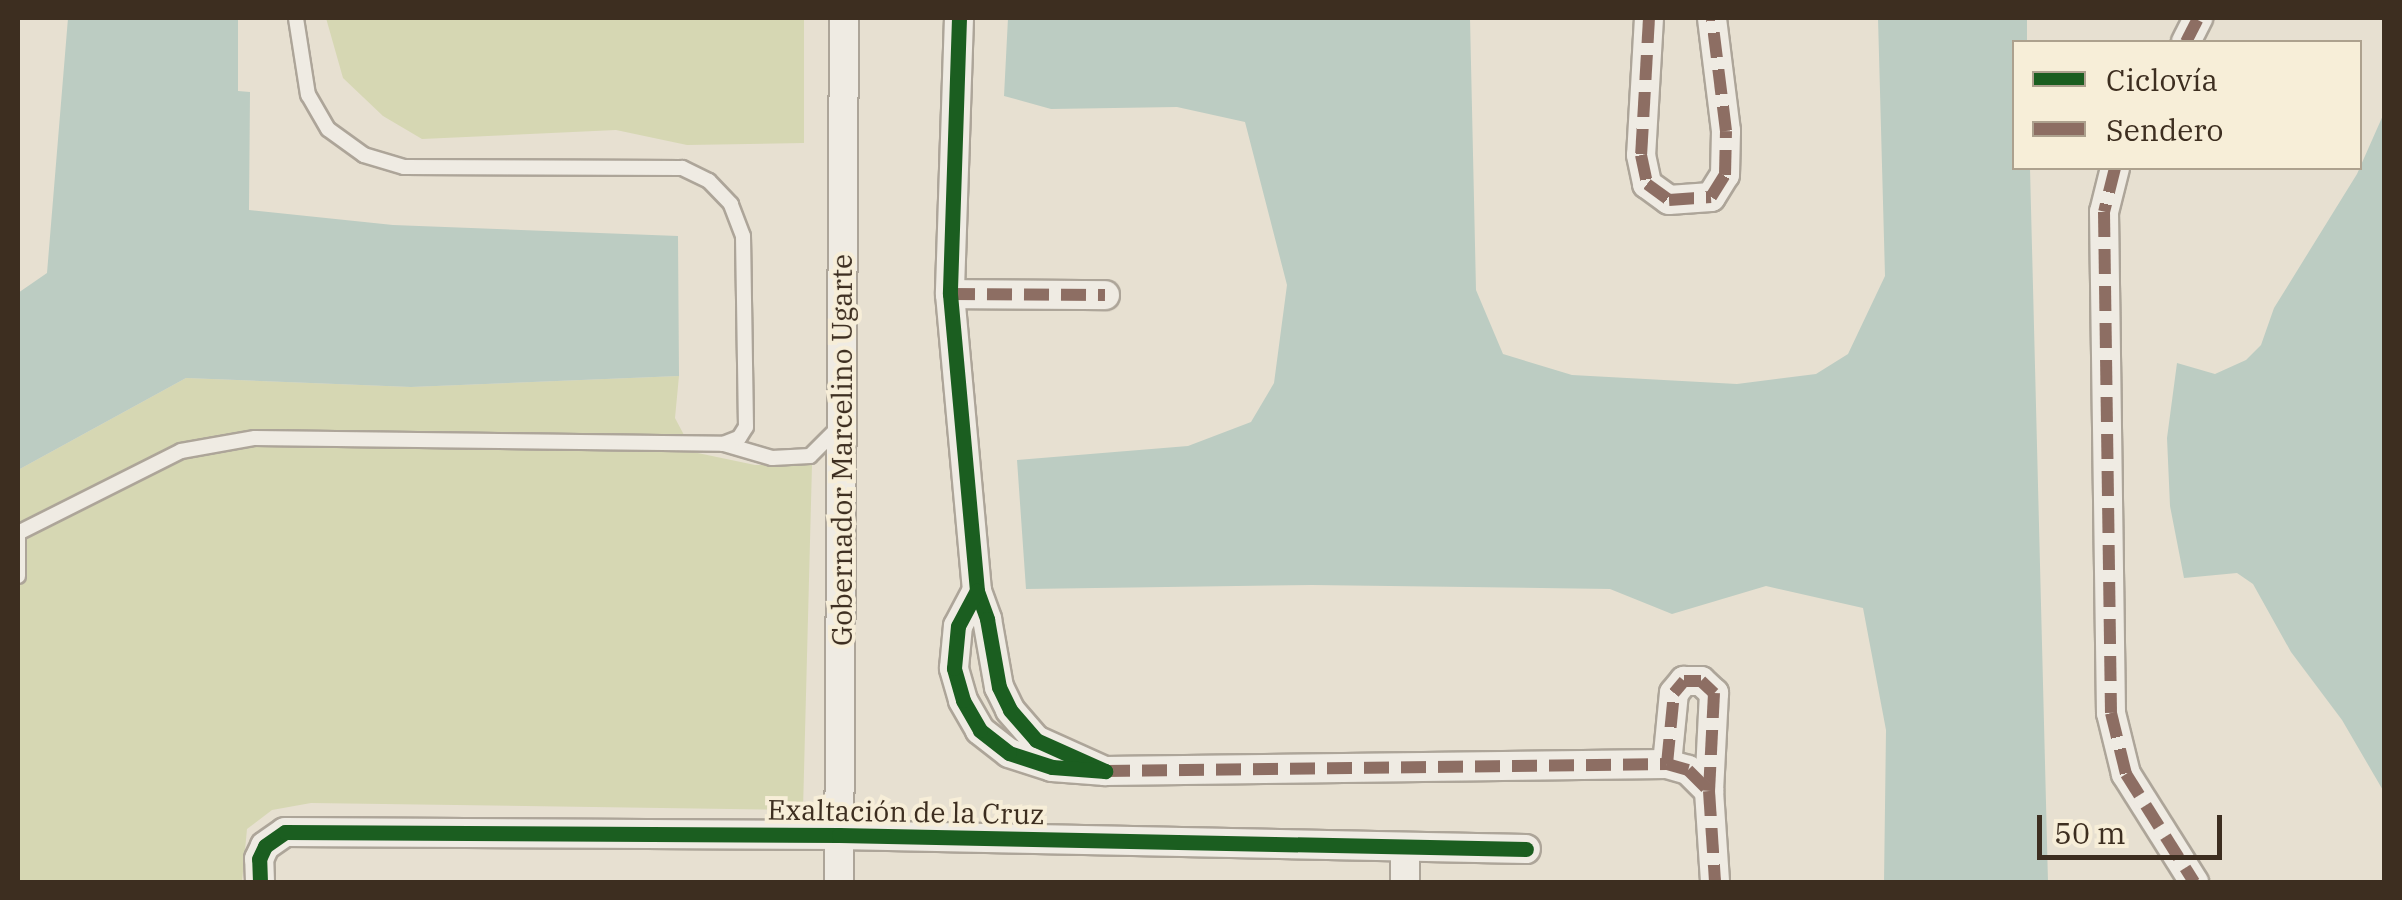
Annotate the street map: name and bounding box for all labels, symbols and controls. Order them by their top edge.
legend [2012,40,2362,170]
text: Ciclovía [2106,60,2218,99]
text: Sendero [2106,110,2223,149]
street label: Gobernador Marcelino Ugarte [825,254,859,646]
street label: Exaltación de la Cruz [767,793,1045,831]
scale bar [2042,795,2227,857]
text: 50 m [2054,813,2126,852]

